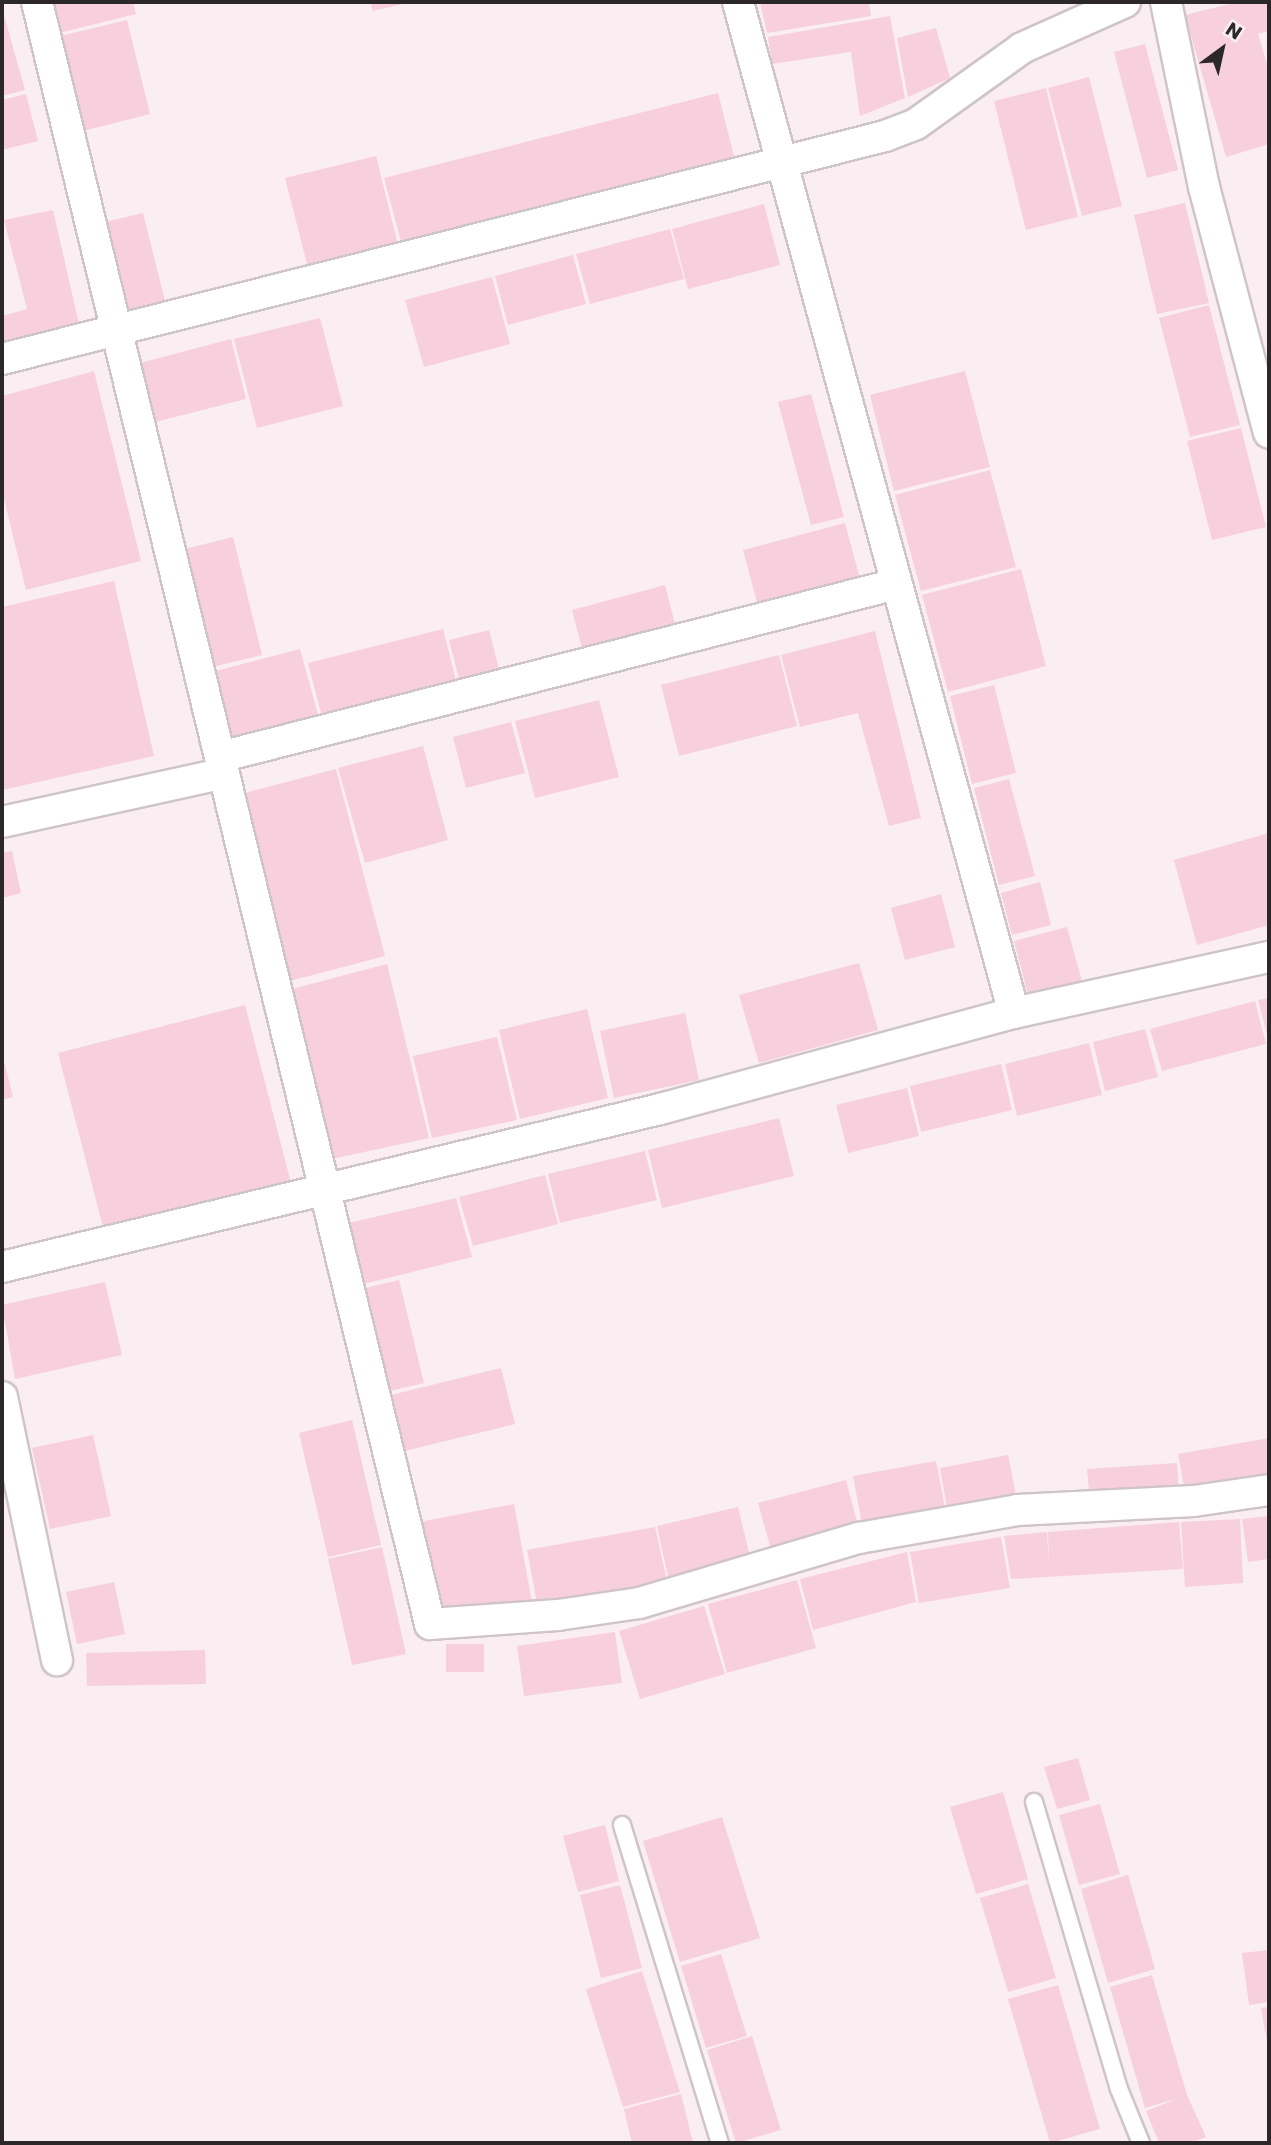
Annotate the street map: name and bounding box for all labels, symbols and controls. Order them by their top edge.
north arrow [1187,14,1257,84]
text: N [1220,16,1247,46]

